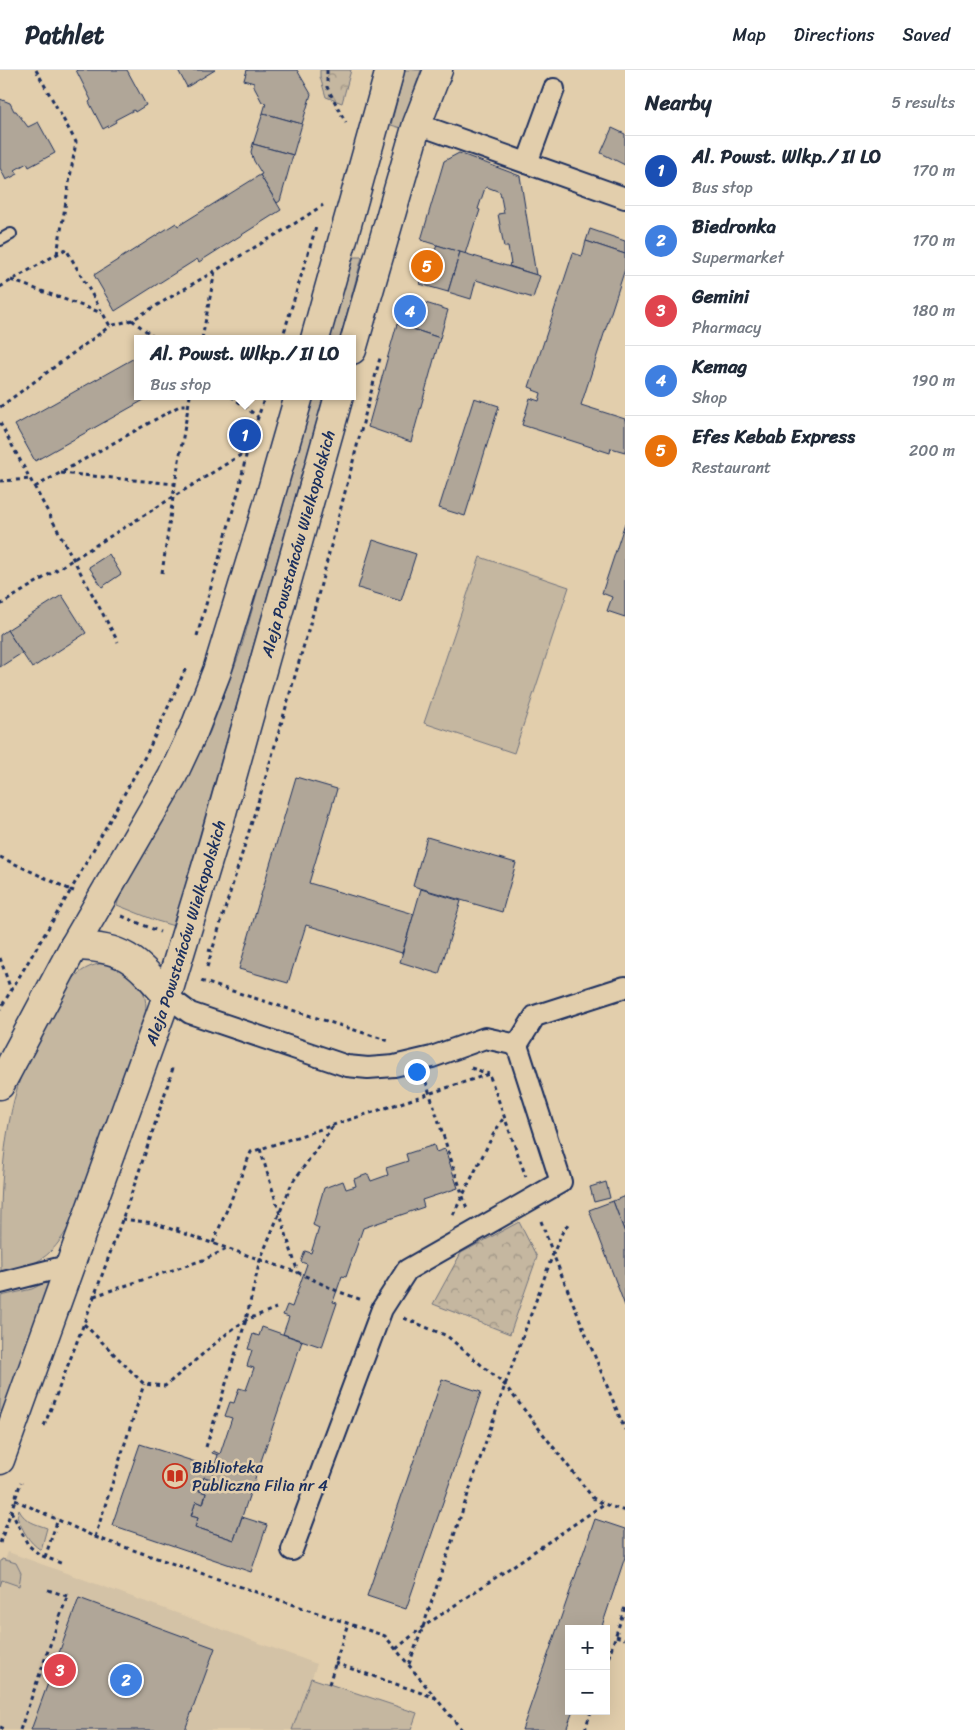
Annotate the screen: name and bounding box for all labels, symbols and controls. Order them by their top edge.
text: Pathlet [25,14,104,56]
text: Map [733,19,766,51]
text: Directions [794,19,875,51]
text: Saved [903,19,950,51]
text: Nearby [645,84,711,122]
text: 5 results [891,88,955,117]
text: Al. Powst. Wlkp./ II LO [692,140,881,173]
text: 1 [658,156,664,185]
text: 170 m [912,156,955,185]
text: Bus stop [692,173,753,202]
text: Biedronka [692,210,776,243]
text: 2 [656,226,666,255]
text: 170 m [912,226,955,255]
text: Supermarket [692,243,784,272]
pin: 5 [411,247,443,285]
text: Gemini [692,280,749,313]
pin: 4 [394,292,426,330]
text: 3 [657,296,665,325]
text: 180 m [912,296,955,325]
text: Pharmacy [692,313,761,342]
popup [134,335,356,400]
text: Al. Powst. Wlkp./ II LO [150,337,340,370]
text: Kemag [692,350,747,383]
text: 4 [656,366,666,395]
text: 190 m [912,366,955,395]
text: Bus stop [150,370,211,399]
text: Shop [692,383,727,412]
pin: 1 [229,416,261,454]
text: Efes Kebab Express [692,420,855,453]
street label: Aleja Powstańców Wielkopolskich [252,427,343,662]
text: 5 [656,436,666,465]
text: 200 m [909,436,955,465]
text: Restaurant [692,453,771,482]
street label: Aleja Powstańców Wielkopolskich [136,817,234,1050]
your location [404,1059,430,1085]
place label: Biblioteka Publiczna Filia nr 4 [192,1453,328,1500]
library icon: Biblioteka Publiczna Filia nr 4 [162,1463,188,1489]
map controls [565,1625,610,1715]
button: + [565,1625,610,1670]
pin: 3 [44,1651,76,1689]
pin: 2 [110,1661,142,1699]
button: − [565,1670,610,1715]

